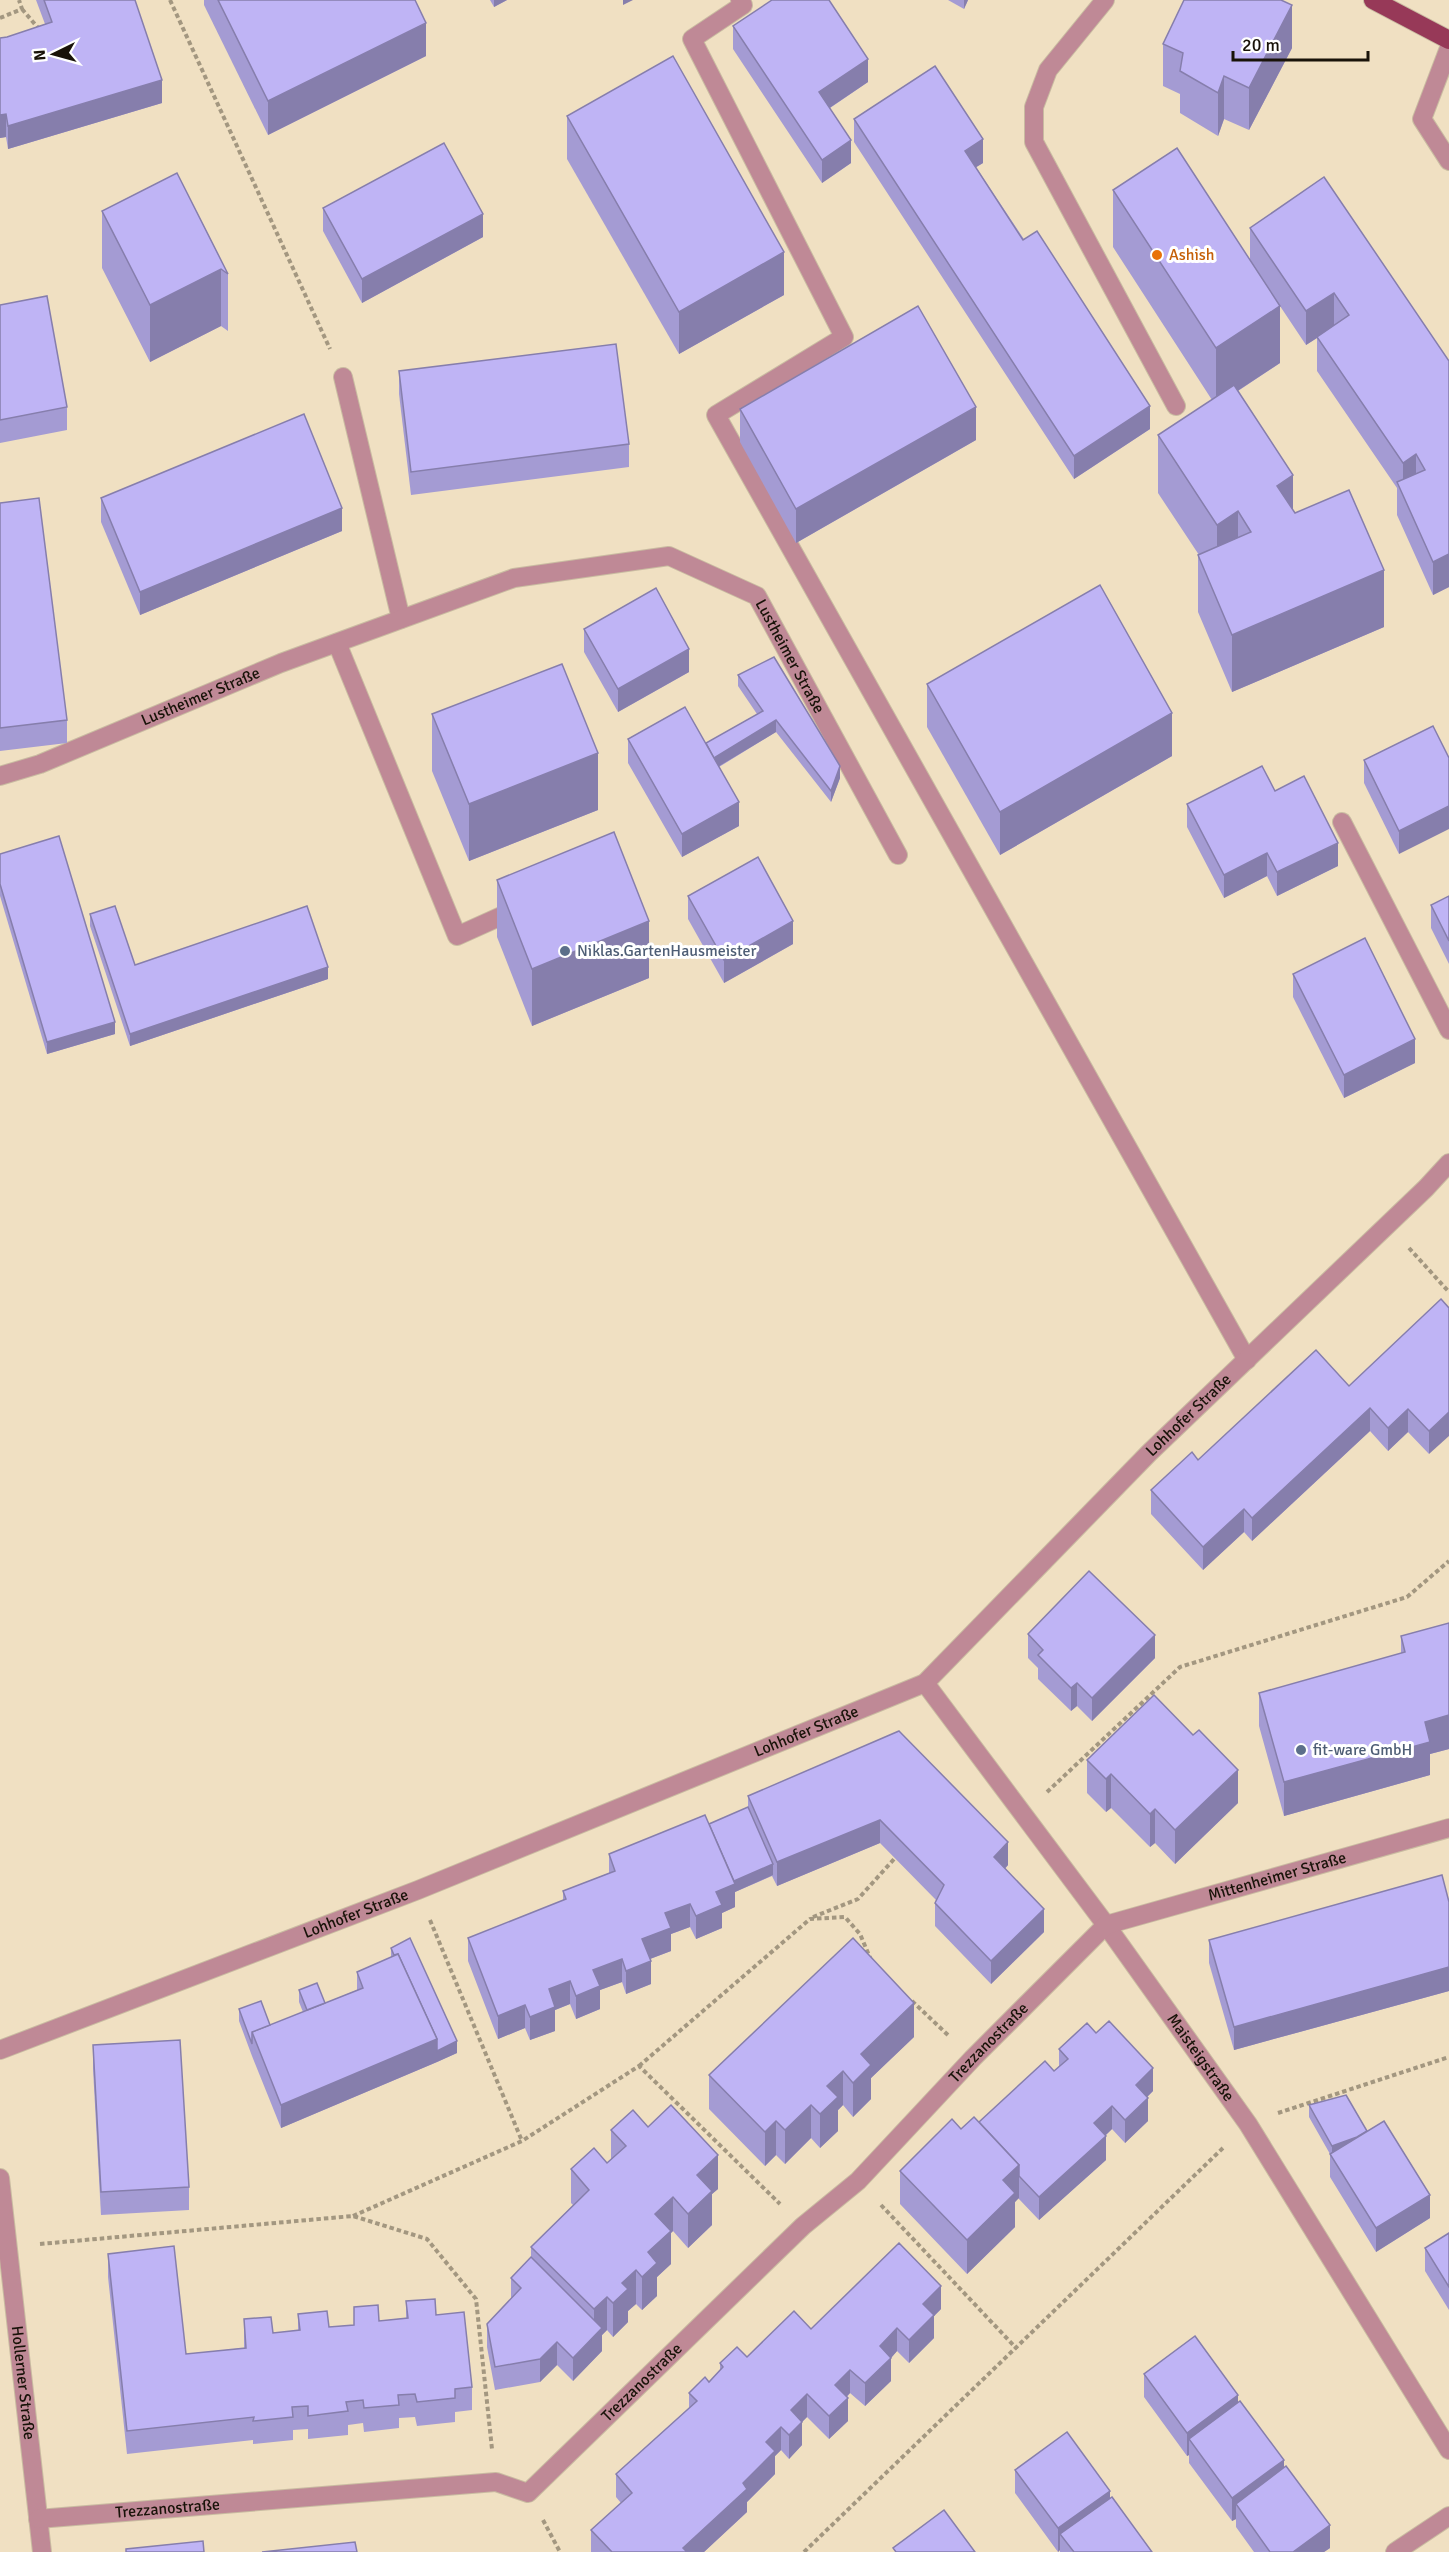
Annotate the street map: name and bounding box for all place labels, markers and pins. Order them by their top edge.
place label: Ashish [1169,245,1215,265]
marker: Ashish [1150,248,1164,262]
place label: Niklas.GartenHausmeister [577,941,757,961]
marker: Niklas.GartenHausmeister [558,944,572,958]
place label: fit-ware GmbH [1313,1740,1412,1760]
marker: fit-ware GmbH [1294,1743,1308,1757]

